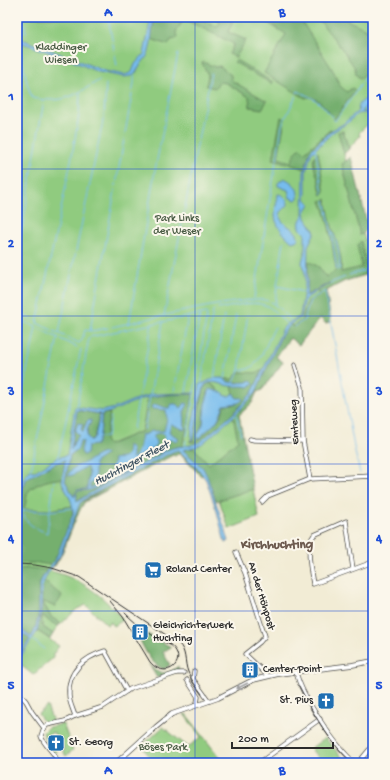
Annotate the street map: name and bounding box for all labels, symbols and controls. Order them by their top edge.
text: A [103,6,113,21]
text: B [278,6,287,21]
park label: Kladdinger Wiesen [36,42,88,67]
text: 1 [7,90,14,105]
text: 1 [375,90,382,105]
park label: Park Links der Weser [153,213,202,238]
text: 2 [8,237,15,252]
text: 2 [376,237,383,252]
text: 3 [7,385,15,400]
text: 3 [375,385,383,400]
street label: Emteweg [288,399,302,445]
water label: Huchtinger Fleet [92,437,174,490]
text: 4 [7,532,15,547]
text: 4 [375,532,383,547]
district label: Kirchhuchting [240,538,314,553]
supermarket icon: Roland Center [143,560,163,580]
street label: An der Höhpost [245,561,277,633]
place label: Roland Center [166,564,232,576]
place label: Gleichrichterwerk Huchting [153,620,234,645]
building icon: Gleichrichterwerk Huchting [130,622,150,642]
building icon: Center-Point [240,660,260,680]
place label: Center-Point [263,664,323,676]
text: 5 [8,679,15,694]
text: 5 [376,679,383,694]
one-way arrow [236,682,248,690]
church icon: St. Pius [316,691,336,711]
place label: St. Pius [280,695,314,707]
scale bar [232,724,333,750]
church icon: St. Georg [46,733,66,753]
text: 200 m [238,733,269,747]
place label: St. Georg [69,737,113,749]
park label: Böses Park [138,742,188,754]
text: A [103,764,113,779]
text: B [278,764,287,779]

